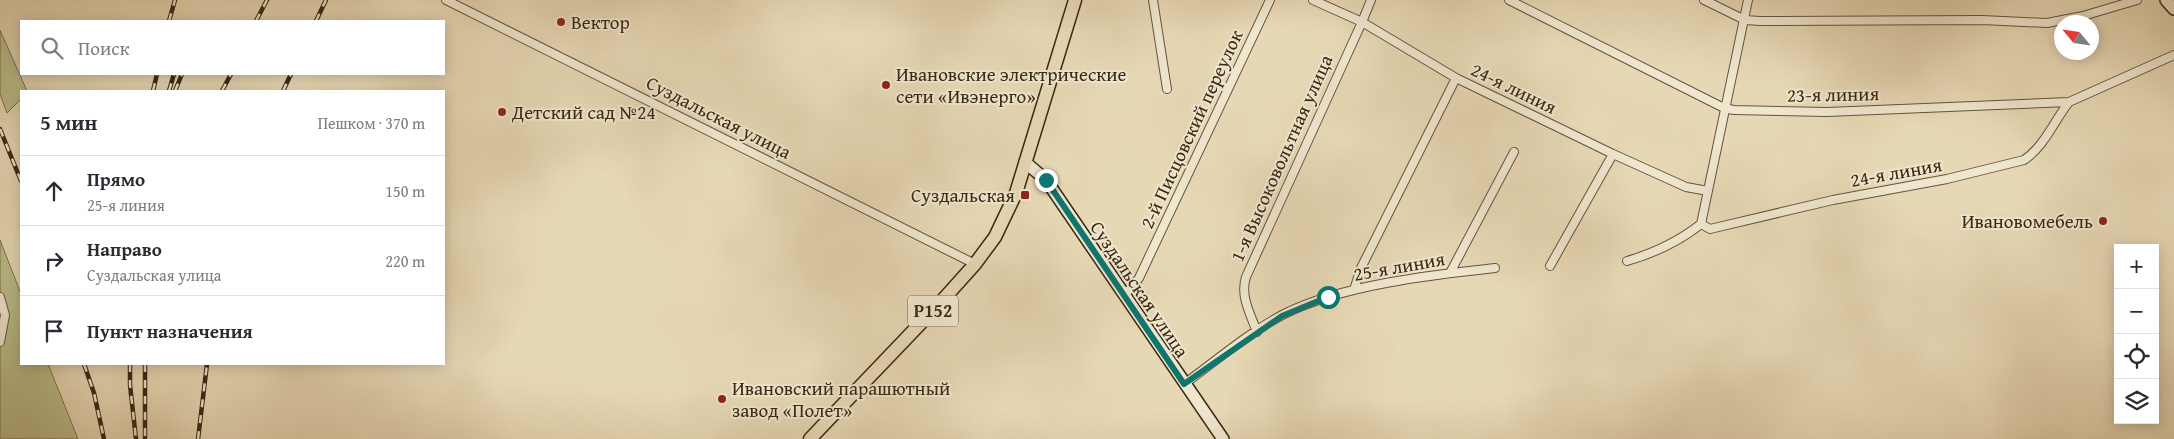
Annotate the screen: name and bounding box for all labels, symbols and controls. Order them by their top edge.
place label: Вектор [571,8,630,36]
north arrow [2054,15,2099,60]
marker: Вектор [555,16,567,28]
search box [20,20,445,75]
street label: 2-й Писцовский переулок [1133,25,1249,233]
icon: search [38,34,66,62]
text: Поиск [78,34,130,62]
street label: 1-я Высоковольтная улица [1223,50,1339,266]
street label: 24-я линия [1466,55,1562,121]
place label: Ивановские электрические сети «Ивэнерго» [896,60,1127,110]
street label: Суздальская улица [642,68,796,166]
marker: Ивановские электрические сети «Ивэнерго» [880,79,892,91]
street label: 23-я линия [1787,79,1880,109]
place label: Детский сад №24 [511,98,656,126]
marker: Детский сад №24 [496,106,508,118]
text: 5 мин [40,107,97,138]
text: Пешком · 370 m [318,111,425,135]
street label: 24-я линия [1848,150,1944,194]
text: Прямо [87,165,145,193]
route end [1035,169,1058,192]
icon: ahead [40,177,68,205]
text: 150 m [385,179,425,203]
place label: Суздальская [911,181,1015,209]
marker: Суздальская [1019,189,1031,201]
text: 25-я линия [87,193,165,217]
place label: Ивановомебель [1962,207,2093,235]
street label: Суздальская улица [1084,215,1196,363]
marker: Ивановомебель [2097,215,2109,227]
text: Направо [87,235,162,263]
street label: 25-я линия [1351,244,1447,288]
map controls [2114,244,2159,424]
button: + [2114,244,2159,289]
icon: right [40,247,68,275]
text: 220 m [385,249,425,273]
text: Суздальская улица [87,263,221,287]
route start [1317,286,1340,309]
button: − [2114,289,2159,334]
road number: Р152 [908,296,958,326]
icon: arrive [40,317,68,345]
text: Пункт назначения [87,317,253,345]
button: locate [2114,334,2159,379]
place label: Ивановский парашютный завод «Полет» [732,374,950,424]
button: layers [2114,379,2159,424]
marker: Ивановский парашютный завод «Полет» [716,393,728,405]

